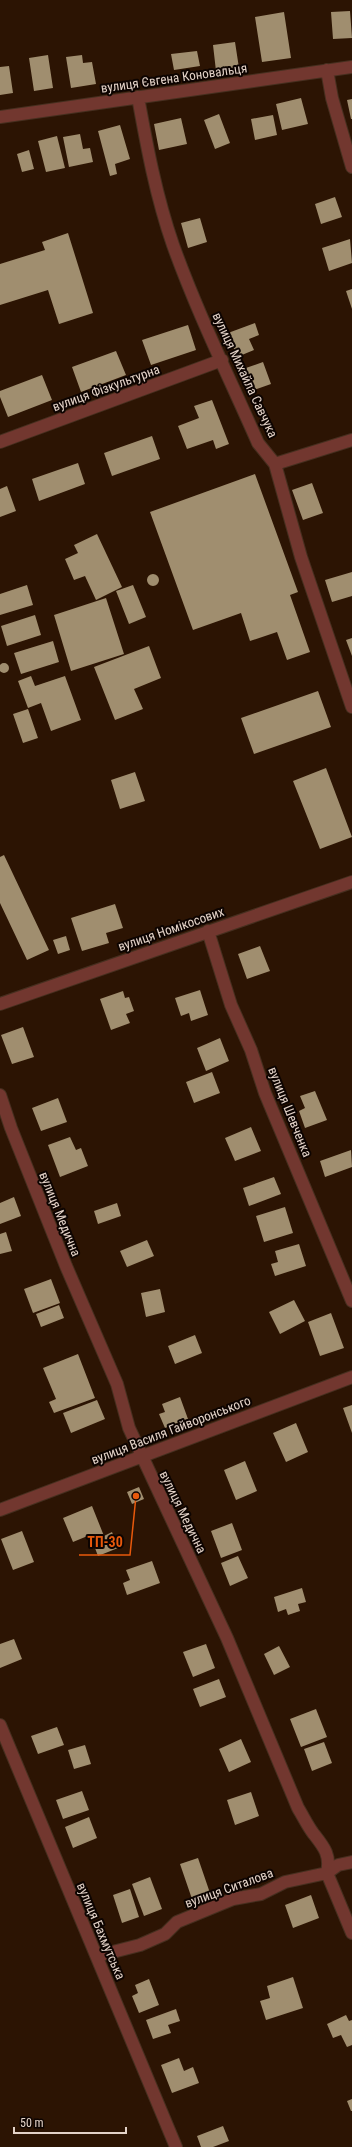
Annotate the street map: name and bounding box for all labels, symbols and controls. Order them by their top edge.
street label: вулиця Євгена Коновальця [100,60,248,96]
street label: вулиця Михайла Савчука [209,310,281,440]
street label: вулиця Фізкультурна [50,362,162,414]
street label: вулиця Номікосових [116,904,226,954]
street label: вулиця Шевченка [265,1065,315,1159]
street label: вулиця Медична [36,1170,84,1258]
street label: вулиця Василя Гайворонського [89,1393,253,1467]
street label: вулиця Медична [157,1468,209,1556]
callout: ТП-30 [79,1529,130,1555]
text: ТП-30 [87,1534,123,1550]
street label: вулиця Ситалова [183,1865,275,1911]
street label: вулиця Бахмутська [74,1880,128,1982]
scale bar [14,2109,126,2135]
text: 50 m [20,2116,44,2130]

